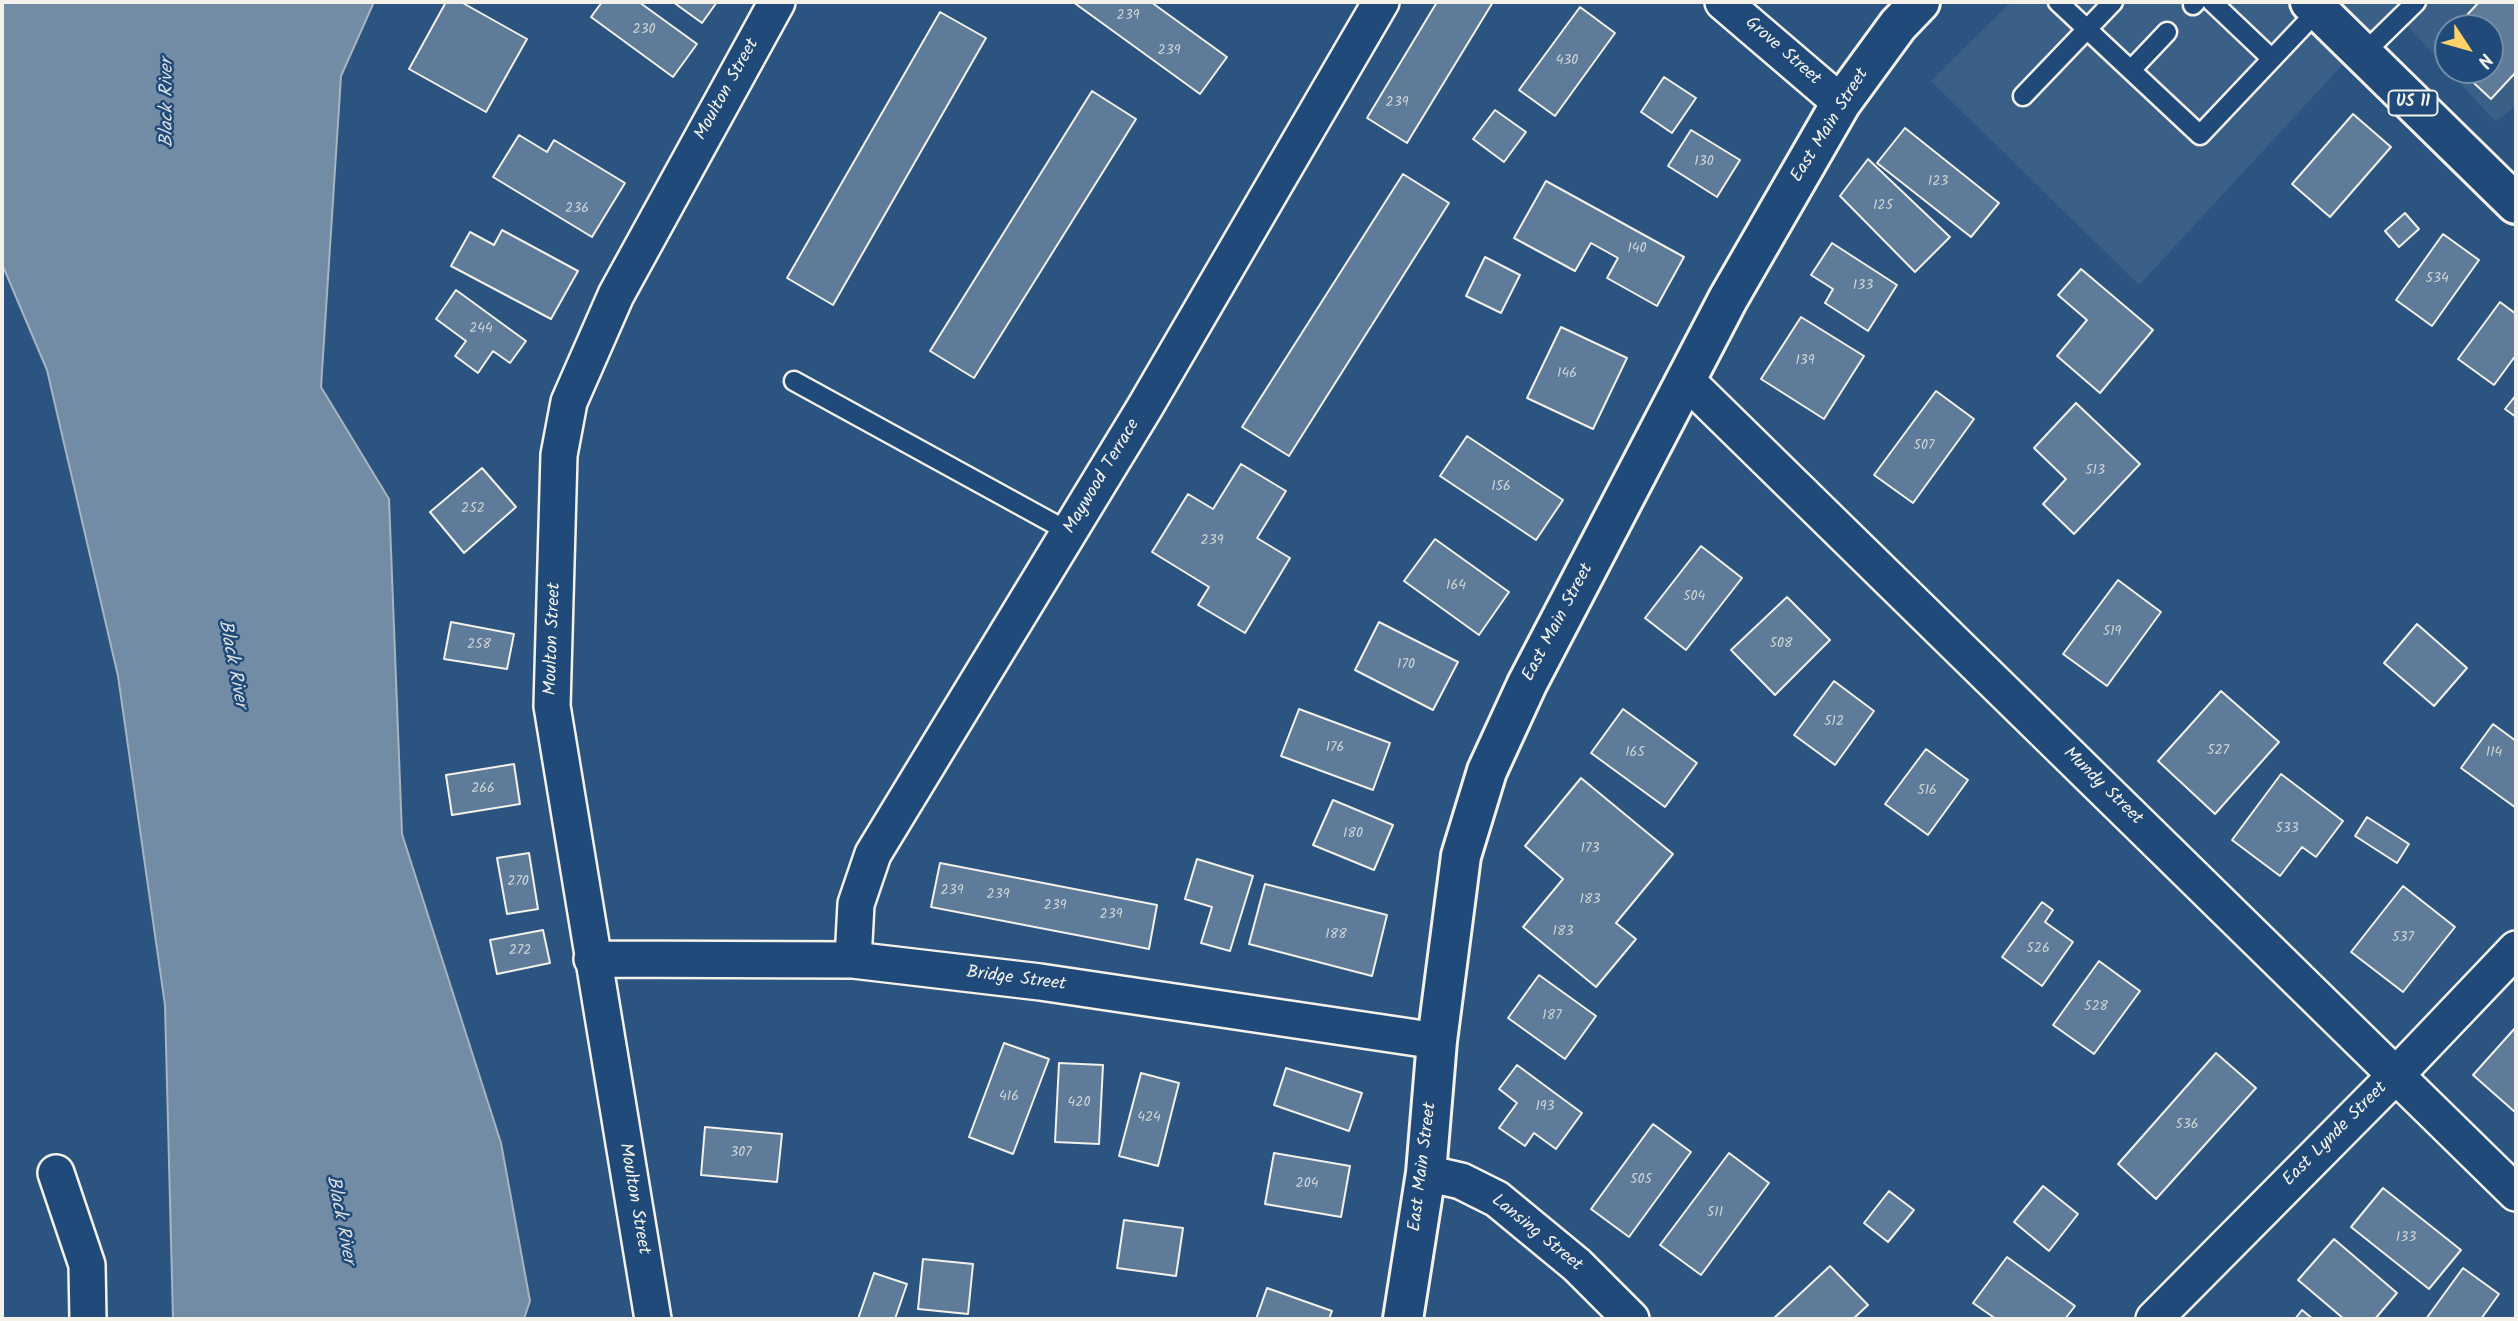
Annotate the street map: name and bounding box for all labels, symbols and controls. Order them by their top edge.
house number: 239 [1117,9,1139,25]
street label: Grove Street [1740,13,1824,91]
north arrow [2434,14,2504,84]
house number: 230 [632,23,656,39]
street label: Moulton Street [691,35,765,145]
house number: 239 [1158,44,1180,60]
text: N [2469,46,2500,74]
house number: 430 [1556,54,1578,70]
water label: Black River [158,58,180,148]
street label: East Main Street [1787,65,1875,187]
road number: US 11 [2388,90,2438,116]
house number: 239 [1386,96,1408,112]
house number: 130 [1694,155,1714,171]
house number: 123 [1928,175,1948,191]
house number: 125 [1873,199,1893,215]
house number: 236 [565,202,589,218]
house number: 140 [1627,242,1647,258]
house number: 534 [2425,272,2449,288]
house number: 133 [1853,279,1873,295]
house number: 244 [469,322,493,338]
house number: 139 [1795,354,1815,370]
house number: 146 [1557,367,1577,383]
street label: Maywood Terrace [1060,416,1146,538]
house number: 507 [1914,439,1934,455]
house number: 513 [2085,464,2105,480]
house number: 156 [1491,480,1511,496]
house number: 252 [461,502,485,518]
house number: 239 [1201,534,1223,550]
street label: East Main Street [1519,560,1599,686]
house number: 164 [1446,579,1466,595]
street label: Moulton Street [541,582,567,696]
house number: 504 [1683,590,1705,606]
water label: Black River [211,618,251,710]
house number: 519 [2103,625,2121,641]
house number: 508 [1770,637,1792,653]
house number: 258 [467,638,491,654]
house number: 170 [1397,658,1415,674]
house number: 512 [1824,715,1844,731]
house number: 176 [1326,741,1344,757]
street label: Mundy Street [2058,744,2146,830]
house number: 527 [2207,744,2229,760]
house number: 165 [1625,746,1645,762]
house number: 114 [2486,746,2502,762]
house number: 266 [471,782,495,798]
house number: 516 [1917,784,1937,800]
house number: 533 [2275,822,2299,838]
house number: 180 [1343,827,1363,843]
house number: 173 [1581,842,1599,858]
house number: 270 [507,875,529,891]
house number: 239 [941,884,963,900]
house number: 239 [987,888,1009,904]
house number: 183 [1580,893,1600,909]
house number: 239 [1044,899,1066,915]
house number: 239 [1100,908,1122,924]
house number: 183 [1553,925,1573,941]
house number: 188 [1325,928,1347,944]
house number: 537 [2392,931,2414,947]
house number: 526 [2026,942,2050,958]
house number: 272 [509,944,531,960]
street label: Bridge Street [965,963,1067,997]
house number: 528 [2084,1000,2108,1016]
house number: 187 [1542,1009,1562,1025]
street label: East Lynde Street [2279,1078,2393,1192]
house number: 416 [999,1090,1019,1106]
house number: 420 [1068,1096,1090,1112]
house number: 193 [1535,1100,1555,1116]
street label: East Main Street [1405,1101,1443,1233]
house number: 424 [1137,1111,1161,1127]
house number: 536 [2175,1118,2199,1134]
street label: Moulton Street [613,1141,653,1257]
house number: 307 [730,1146,752,1162]
house number: 505 [1630,1173,1652,1189]
water label: Black River [319,1174,359,1266]
house number: 204 [1296,1177,1318,1193]
street label: Lansing Street [1486,1191,1586,1277]
house number: 511 [1707,1206,1723,1222]
house number: 133 [2396,1231,2416,1247]

